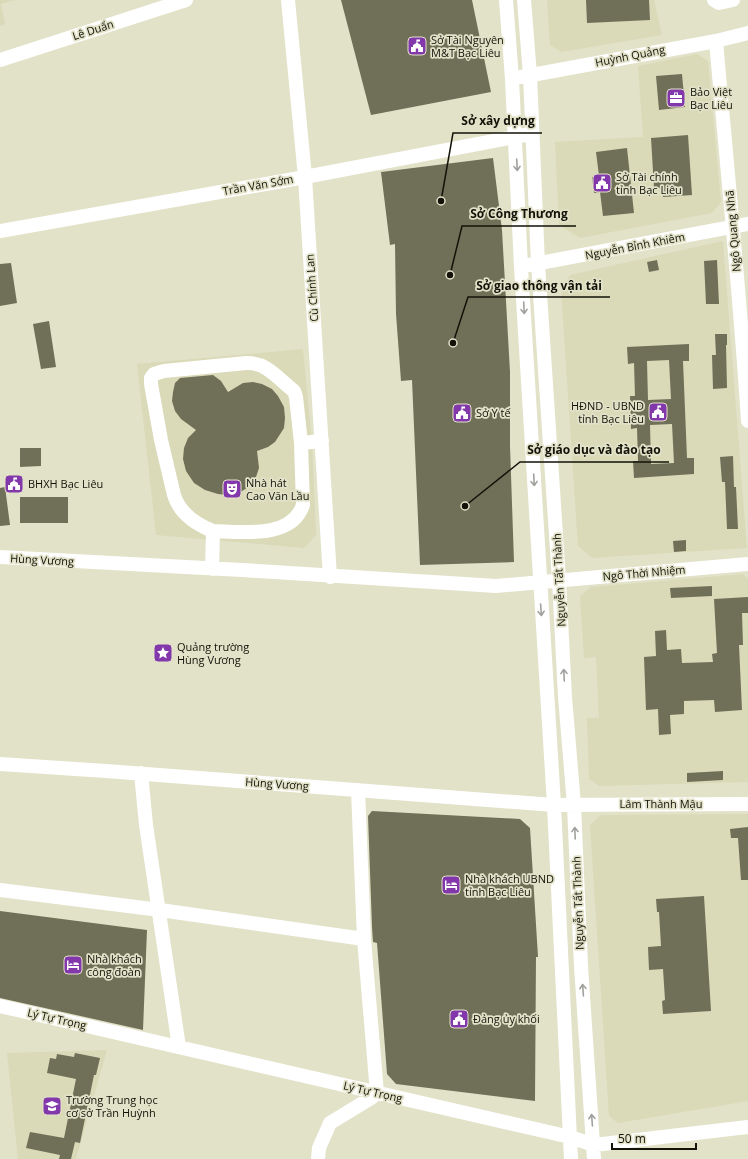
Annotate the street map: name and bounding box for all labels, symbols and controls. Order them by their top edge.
street label: Lê Duẩn [70,16,115,43]
place label: Sở Tài Nguyên M&T Bạc Liêu [431,32,504,60]
public building icon: Sở Tài Nguyên M&T Bạc Liêu [406,35,428,57]
street label: Huỳnh Quảng [594,41,666,70]
place label: Bảo Việt Bạc Liêu [690,84,733,112]
office icon: Bảo Việt Bạc Liêu [665,87,687,109]
callout: Sở xây dựng [453,109,542,133]
text: Sở xây dựng [461,112,535,129]
one-way arrow [513,158,520,171]
place label: Sở Tài chính tỉnh Bạc Liêu [616,169,682,197]
street label: Trần Văn Sớm [221,171,294,198]
public building icon: Sở Tài chính tỉnh Bạc Liêu [591,172,613,194]
street label: Ngô Quang Nhã [721,190,744,272]
callout: Sở Công Thương [462,202,576,226]
text: Sở Công Thương [470,205,568,222]
street label: Nguyễn Bỉnh Khiêm [584,228,686,263]
street label: Cù Chính Lan [302,254,321,322]
callout: Sở giao thông vận tải [468,273,610,297]
text: Sở giao thông vận tải [476,277,602,294]
one-way arrow [520,301,527,314]
place label: HĐND - UBND tỉnh Bạc Liêu [571,398,644,426]
public building icon: HĐND - UBND tỉnh Bạc Liêu [647,401,669,423]
public building icon: Sở Y tế [451,402,473,424]
place label: Sở Y tế [476,405,511,420]
callout: Sở giáo dục và đào tạo [520,438,669,462]
text: Sở giáo dục và đào tạo [527,441,661,458]
public building icon: BHXH Bạc Liêu [3,473,25,495]
one-way arrow [530,473,537,486]
place label: Nhà hát Cao Văn Lầu [246,475,309,503]
place label: BHXH Bạc Liêu [28,476,103,491]
theatre icon: Nhà hát Cao Văn Lầu [221,478,243,500]
street label: Nguyễn Tất Thành [549,533,568,627]
street label: Hùng Vương [10,550,74,569]
street label: Ngô Thời Nhiệm [602,561,686,584]
one-way arrow [538,603,545,616]
place label: Quảng trường Hùng Vương [177,639,249,667]
place icon: Quảng trường Hùng Vương [152,642,174,664]
one-way arrow [561,669,568,682]
street label: Hùng Vương [245,774,309,793]
street label: Lâm Thành Mậu [620,796,702,811]
one-way arrow [572,827,579,840]
street label: Nguyễn Tất Thành [568,856,587,950]
place label: Nhà khách UBND tỉnh Bạc Liêu [465,871,554,899]
hotel icon: Nhà khách UBND tỉnh Bạc Liêu [440,874,462,896]
place label: Nhà khách công đoàn [87,951,142,979]
hotel icon: Nhà khách công đoàn [62,954,84,976]
one-way arrow [579,984,586,997]
street label: Lý Tự Trọng [26,1004,88,1033]
public building icon: Đảng ủy khối [448,1008,470,1030]
place label: Đảng ủy khối [473,1011,540,1026]
street label: Lý Tự Trọng [342,1077,404,1106]
place label: Trường Trung học cơ sở Trần Huỳnh [66,1092,158,1120]
school or university icon: Trường Trung học cơ sở Trần Huỳnh [41,1095,63,1117]
one-way arrow [588,1114,595,1127]
scale bar [612,1125,696,1151]
text: 50 m [618,1130,646,1147]

